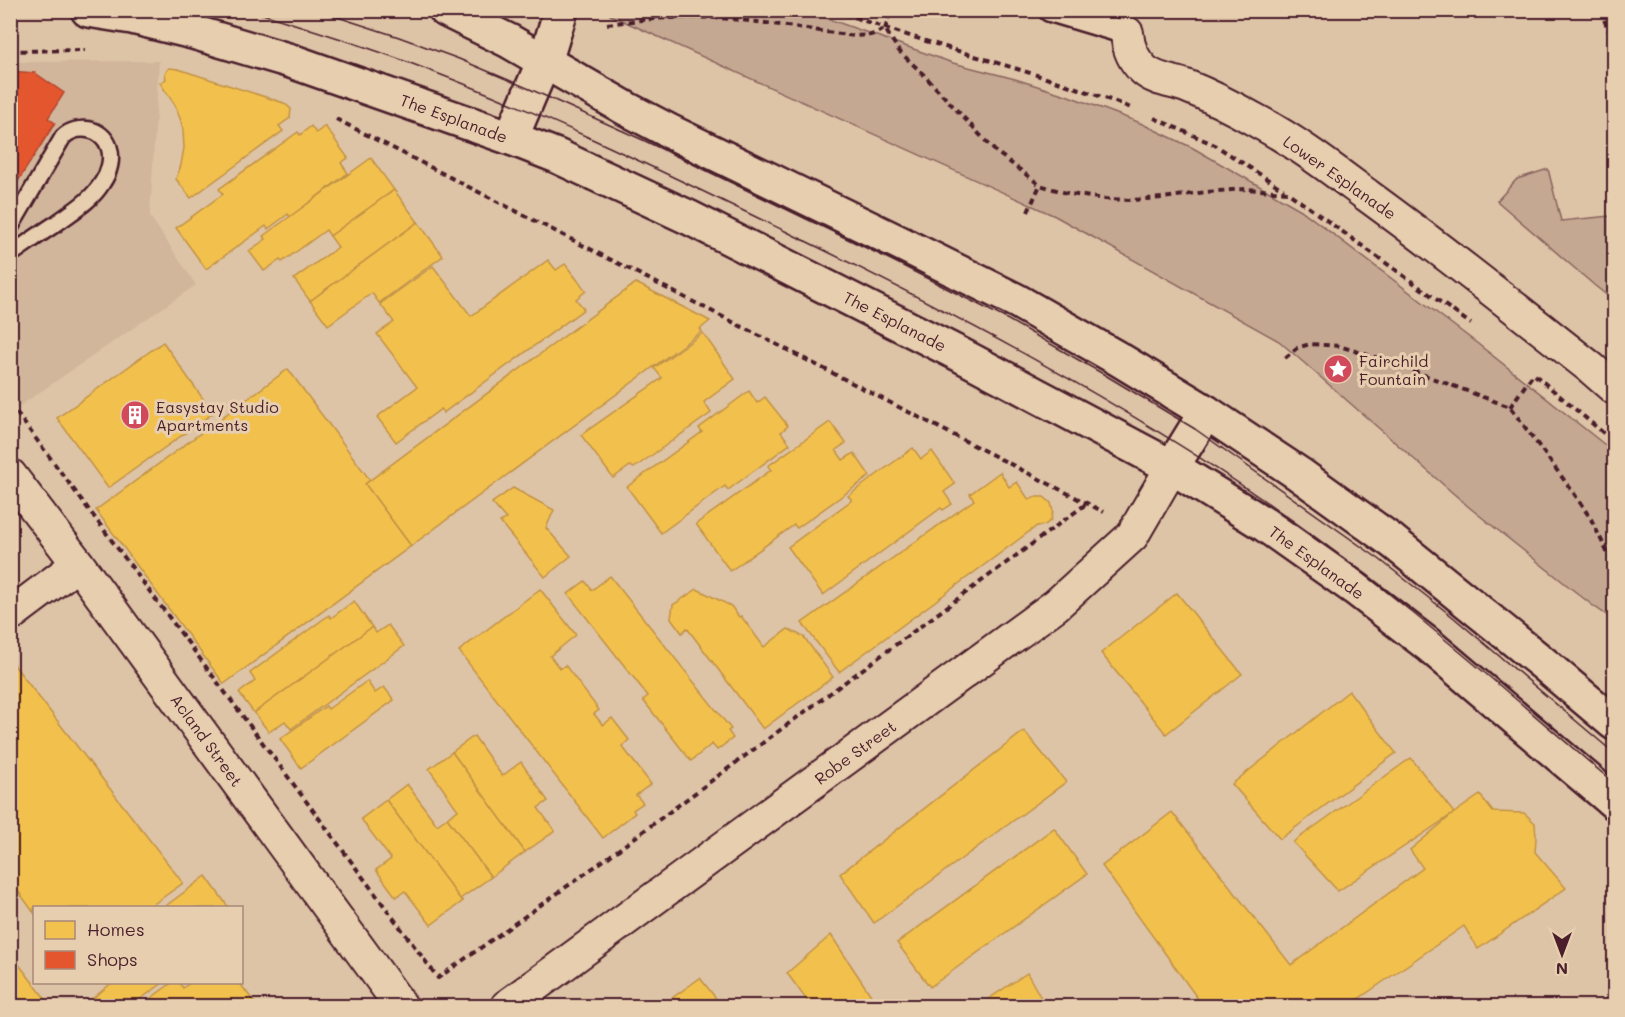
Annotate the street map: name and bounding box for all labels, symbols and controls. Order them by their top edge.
street label: The Esplanade [397,89,511,147]
street label: Lower Esplanade [1279,130,1401,224]
street label: The Esplanade [840,286,950,356]
place label: Fairchild Fountain [1359,350,1428,389]
place icon: Fairchild Fountain [1322,353,1354,385]
place label: Easystay Studio Apartments [156,396,279,435]
building icon: Easystay Studio Apartments [119,399,151,431]
street label: The Esplanade [1265,520,1369,604]
street label: Acland Street [166,690,248,790]
street label: Robe Street [810,715,900,789]
legend [33,906,243,984]
text: Homes [87,917,145,941]
north arrow [1532,924,1592,984]
text: Shops [87,947,138,971]
text: N [1556,959,1568,980]

